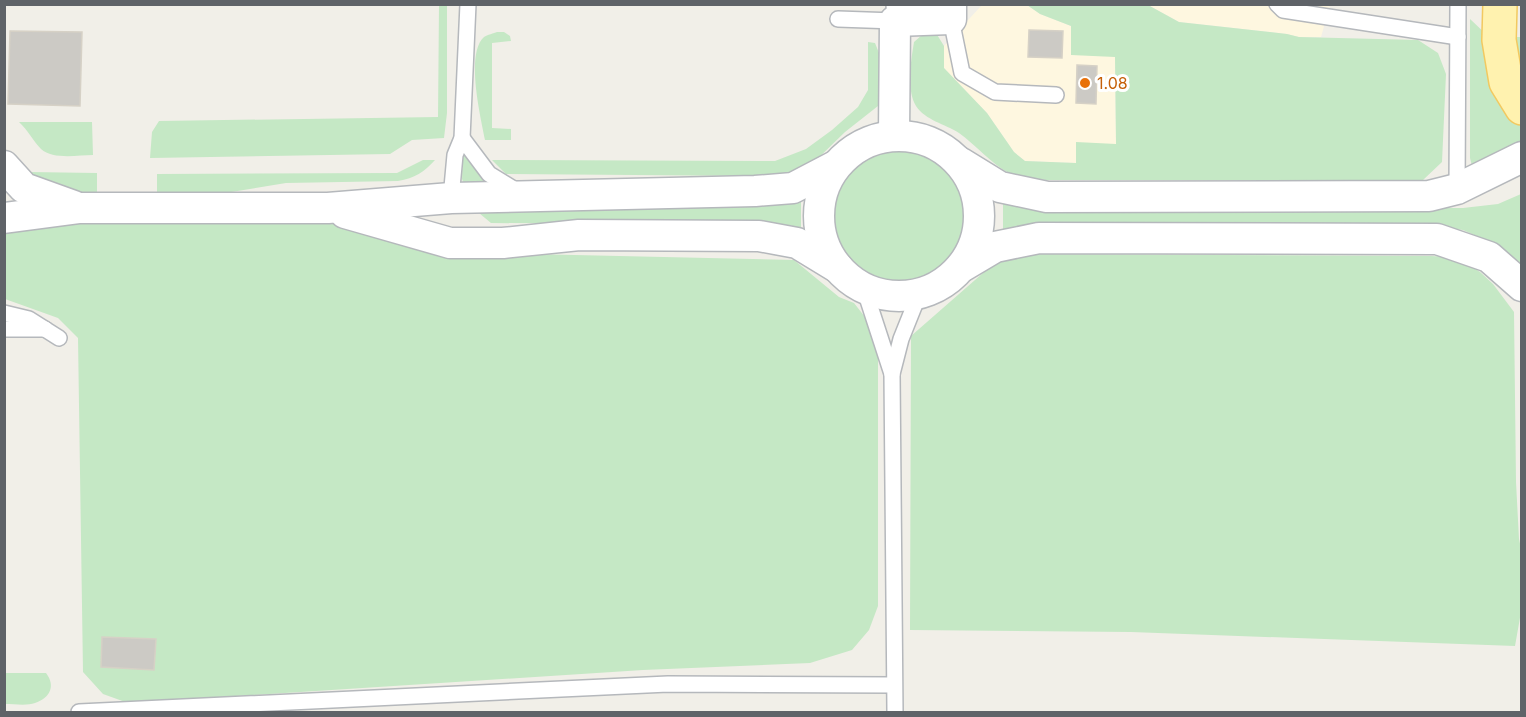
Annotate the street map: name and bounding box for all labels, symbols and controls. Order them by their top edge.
place label: 1.08 [1097,73,1128,93]
marker: 1.08 [1078,76,1092,90]

